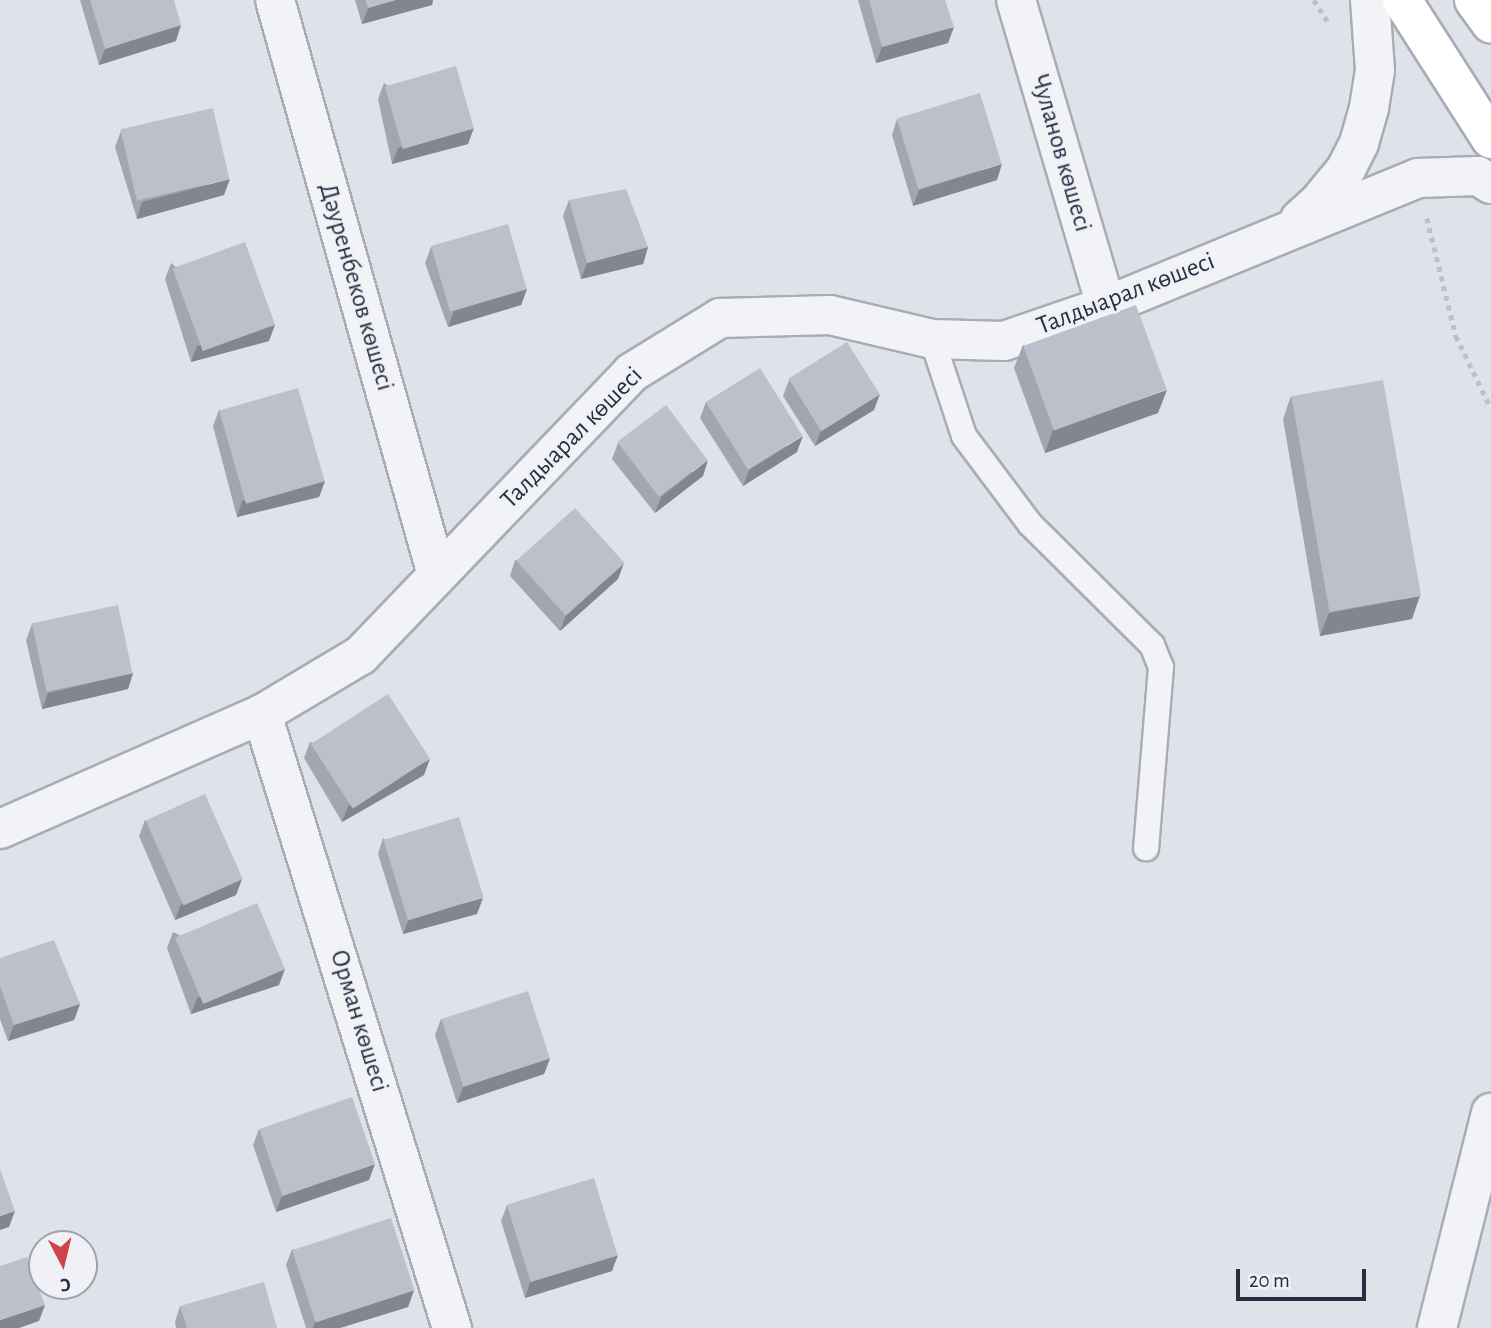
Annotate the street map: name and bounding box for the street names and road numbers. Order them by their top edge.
street label: Чуланов көшесі [1024,71,1098,235]
street label: Дәуренбеков көшесі [311,180,401,394]
street label: Талдыарал көшесі [1033,246,1219,342]
street label: Талдыарал көшесі [495,361,649,515]
street label: Орман көшесі [323,946,395,1096]

